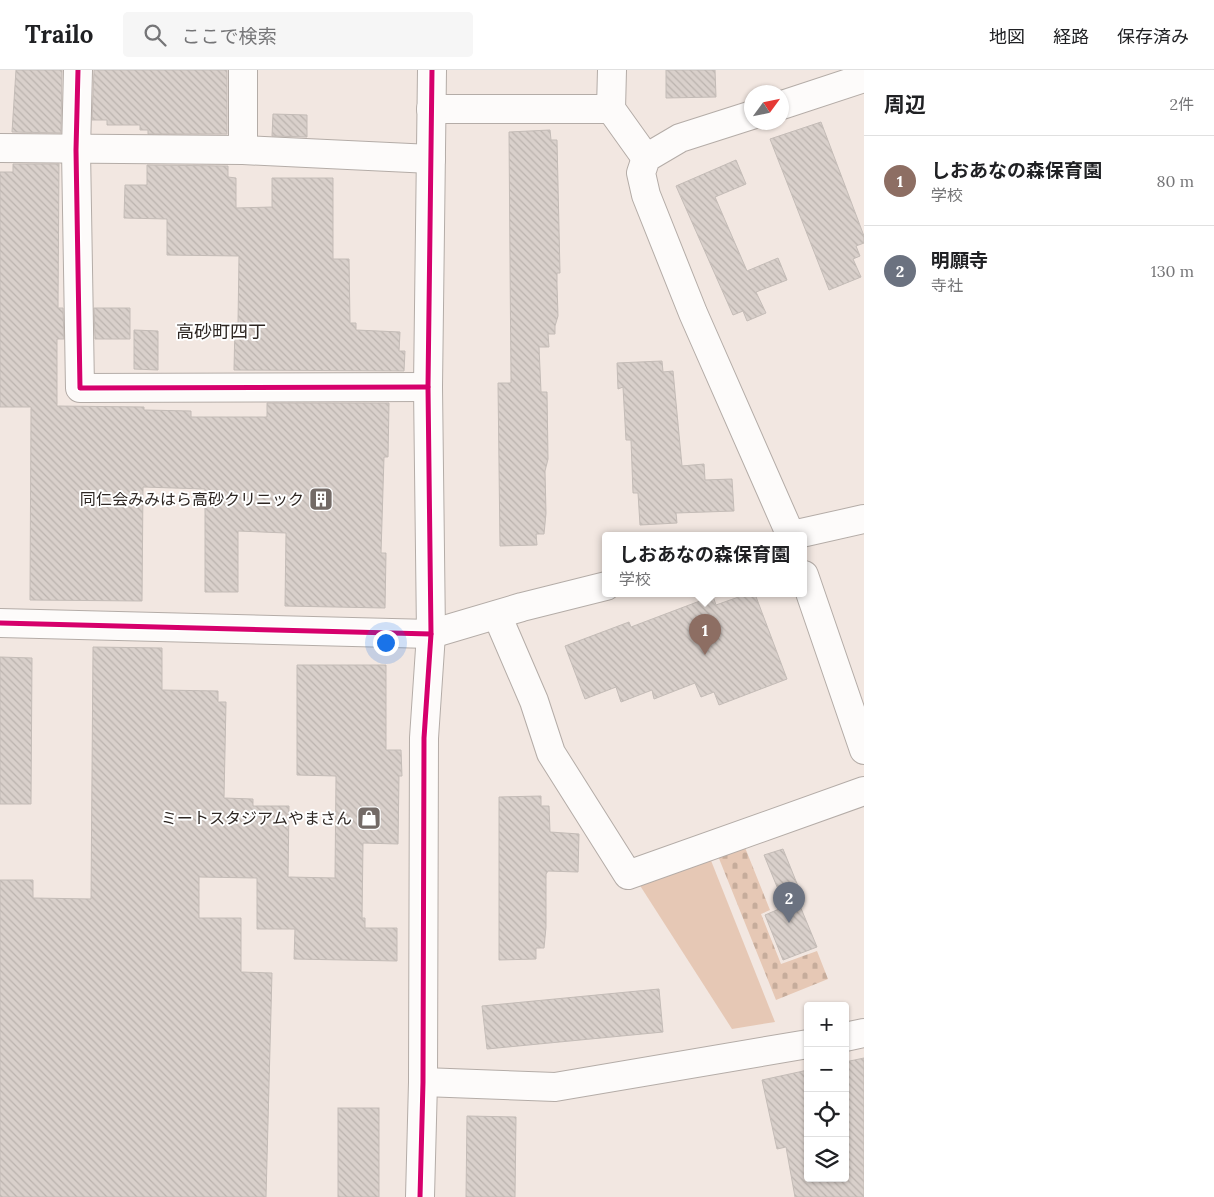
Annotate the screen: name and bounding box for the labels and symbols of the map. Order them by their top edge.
north arrow [744,85,789,130]
district label: 高砂町四丁 [176,320,266,343]
building icon: 同仁会みみはら高砂クリニック [308,486,334,512]
place label: 同仁会みみはら高砂クリニック [80,489,304,509]
pin: 1 [689,614,721,655]
your location [373,630,399,656]
shop icon: ミートスタジアムやまさん [356,805,382,831]
place label: ミートスタジアムやまさん [161,808,352,828]
pin: 2 [773,882,805,923]

